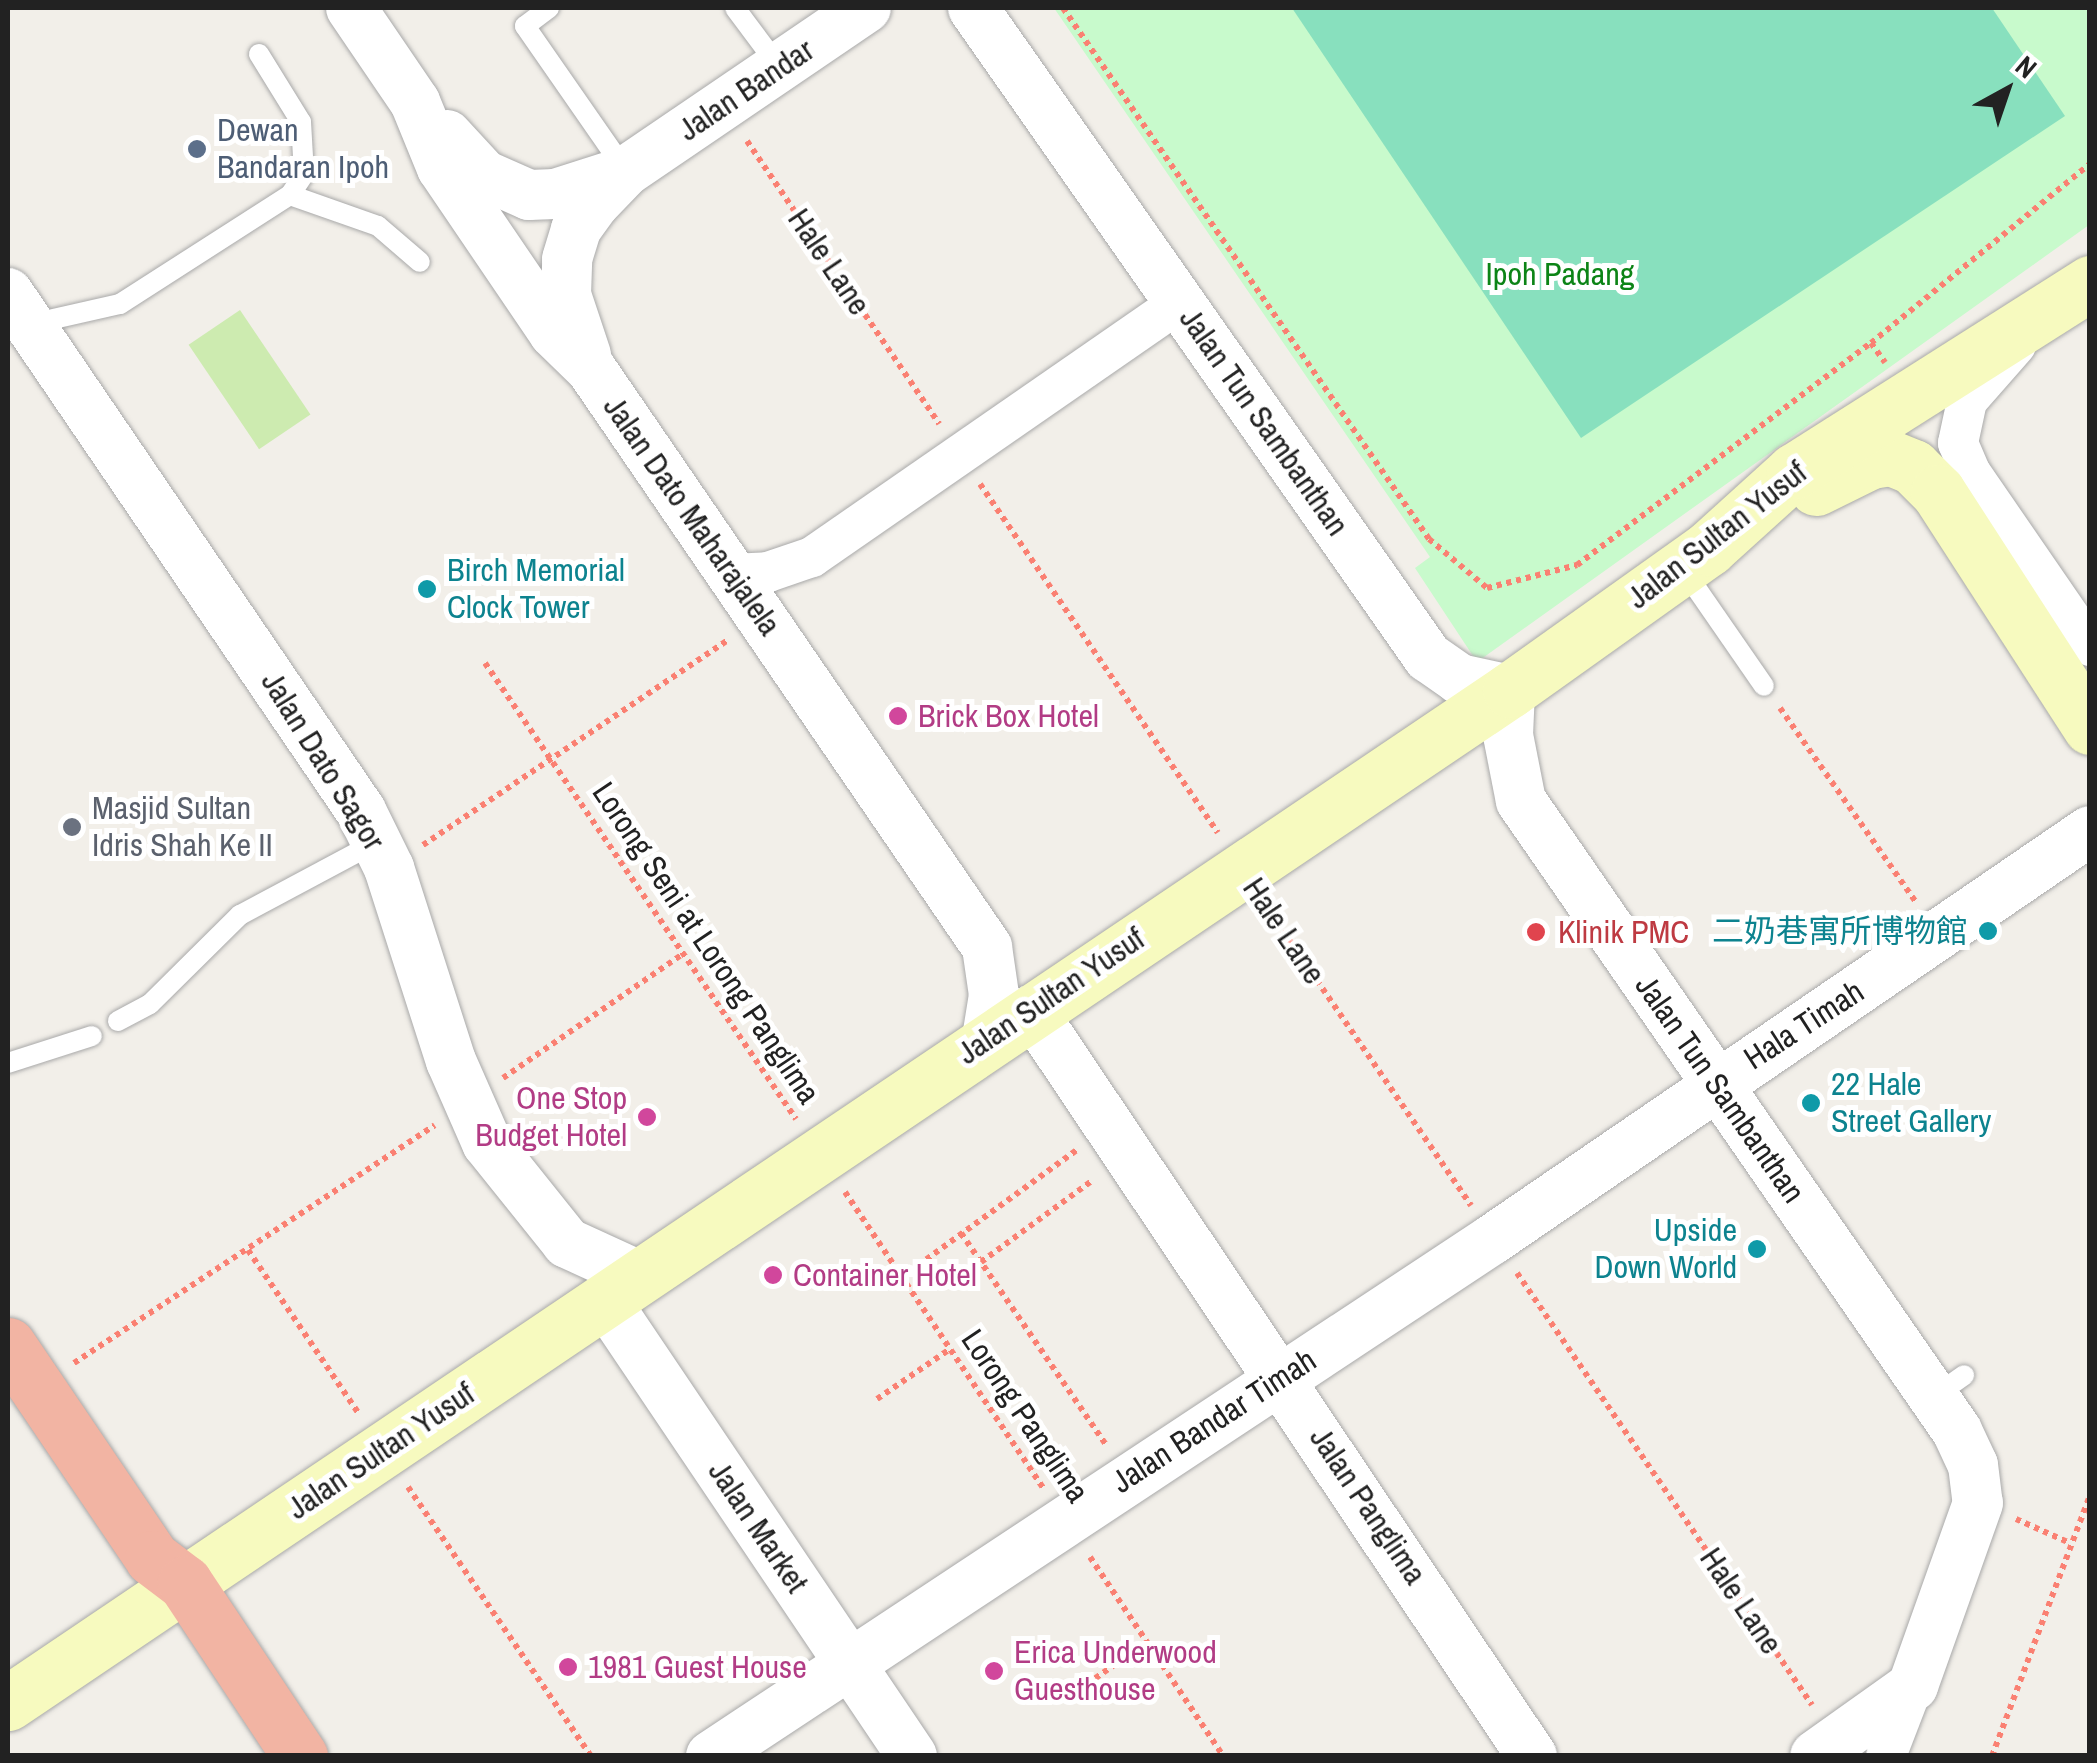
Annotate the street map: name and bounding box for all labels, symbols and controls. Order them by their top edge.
street label: Jalan Bandar [671,31,821,149]
north arrow [1957,40,2057,140]
text: N [2008,47,2045,87]
place label: Dewan Bandaran Ipoh [217,112,389,187]
marker: Dewan Bandaran Ipoh [186,138,208,160]
street label: Hale Lane [780,202,878,322]
park label: Ipoh Padang [1486,255,1634,293]
street label: Jalan Tun Sambanthan [1171,301,1357,543]
street label: Jalan Dato Maharajalela [595,389,789,643]
street label: Jalan Sultan Yusuf [1620,453,1814,617]
place label: Birch Memorial Clock Tower [447,552,625,627]
marker: Birch Memorial Clock Tower [416,578,438,600]
street label: Jalan Dato Sagor [253,665,393,857]
place label: Brick Box Hotel [918,697,1099,735]
marker: Brick Box Hotel [887,705,909,727]
street label: Lorong Seni at Lorong Panglima [584,775,828,1111]
place label: Masjid Sultan Idris Shah Ke II [92,790,273,865]
marker: Masjid Sultan Idris Shah Ke II [61,816,83,838]
street label: Hale Lane [1235,871,1333,991]
place label: 二奶巷寓所博物館 [1712,912,1968,950]
place label: Klinik PMC [1558,913,1689,951]
street label: Jalan Sultan Yusuf [950,919,1152,1073]
marker: Klinik PMC [1523,919,1549,945]
marker: 二奶巷寓所博物館 [1977,920,1999,942]
street label: Jalan Tun Sambanthan [1627,968,1813,1210]
street label: Hala Timah [1737,972,1871,1078]
place label: 22 Hale Street Gallery [1831,1066,1991,1141]
place label: One Stop Budget Hotel [475,1080,627,1155]
marker: 22 Hale Street Gallery [1800,1092,1822,1114]
marker: One Stop Budget Hotel [636,1106,658,1128]
place label: Upside Down World [1595,1212,1737,1287]
marker: Upside Down World [1746,1238,1768,1260]
place label: Container Hotel [793,1256,977,1294]
marker: Container Hotel [762,1264,784,1286]
street label: Lorong Panglima [953,1322,1097,1510]
street label: Jalan Bandar Timah [1105,1341,1323,1501]
street label: Jalan Sultan Yusuf [280,1374,482,1528]
street label: Jalan Panglima [1302,1420,1434,1592]
street label: Jalan Market [700,1454,816,1600]
street label: Hale Lane [1692,1541,1790,1661]
place label: Erica Underwood Guesthouse [1014,1634,1217,1709]
place label: 1981 Guest House [588,1648,807,1686]
marker: 1981 Guest House [557,1656,579,1678]
marker: Erica Underwood Guesthouse [983,1660,1005,1682]

